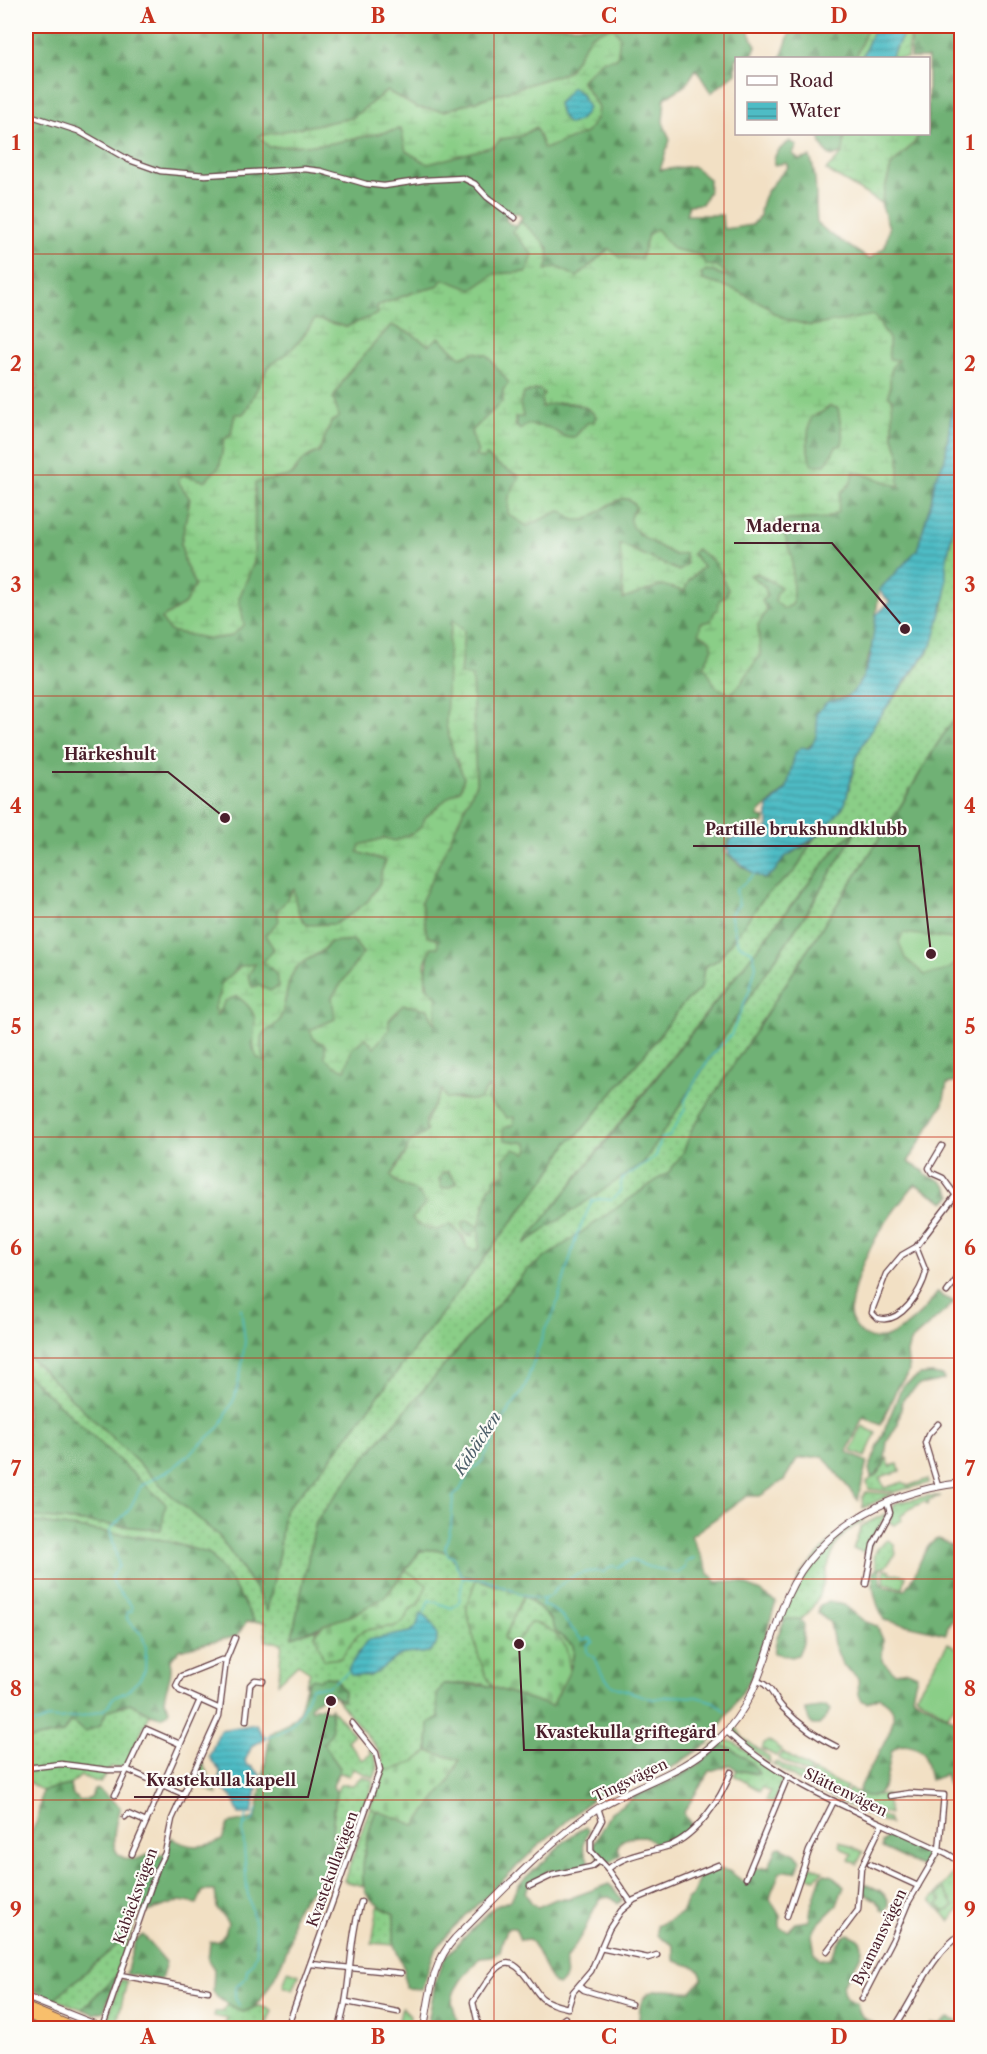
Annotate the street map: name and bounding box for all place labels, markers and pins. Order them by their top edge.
callout: Maderna [734,509,832,543]
callout: Härkeshult [52,738,168,772]
callout: Partille brukshundklubb [693,812,919,846]
callout: Kvastekulla griftegård [524,1716,729,1750]
callout: Kvastekulla kapell [134,1763,308,1797]

